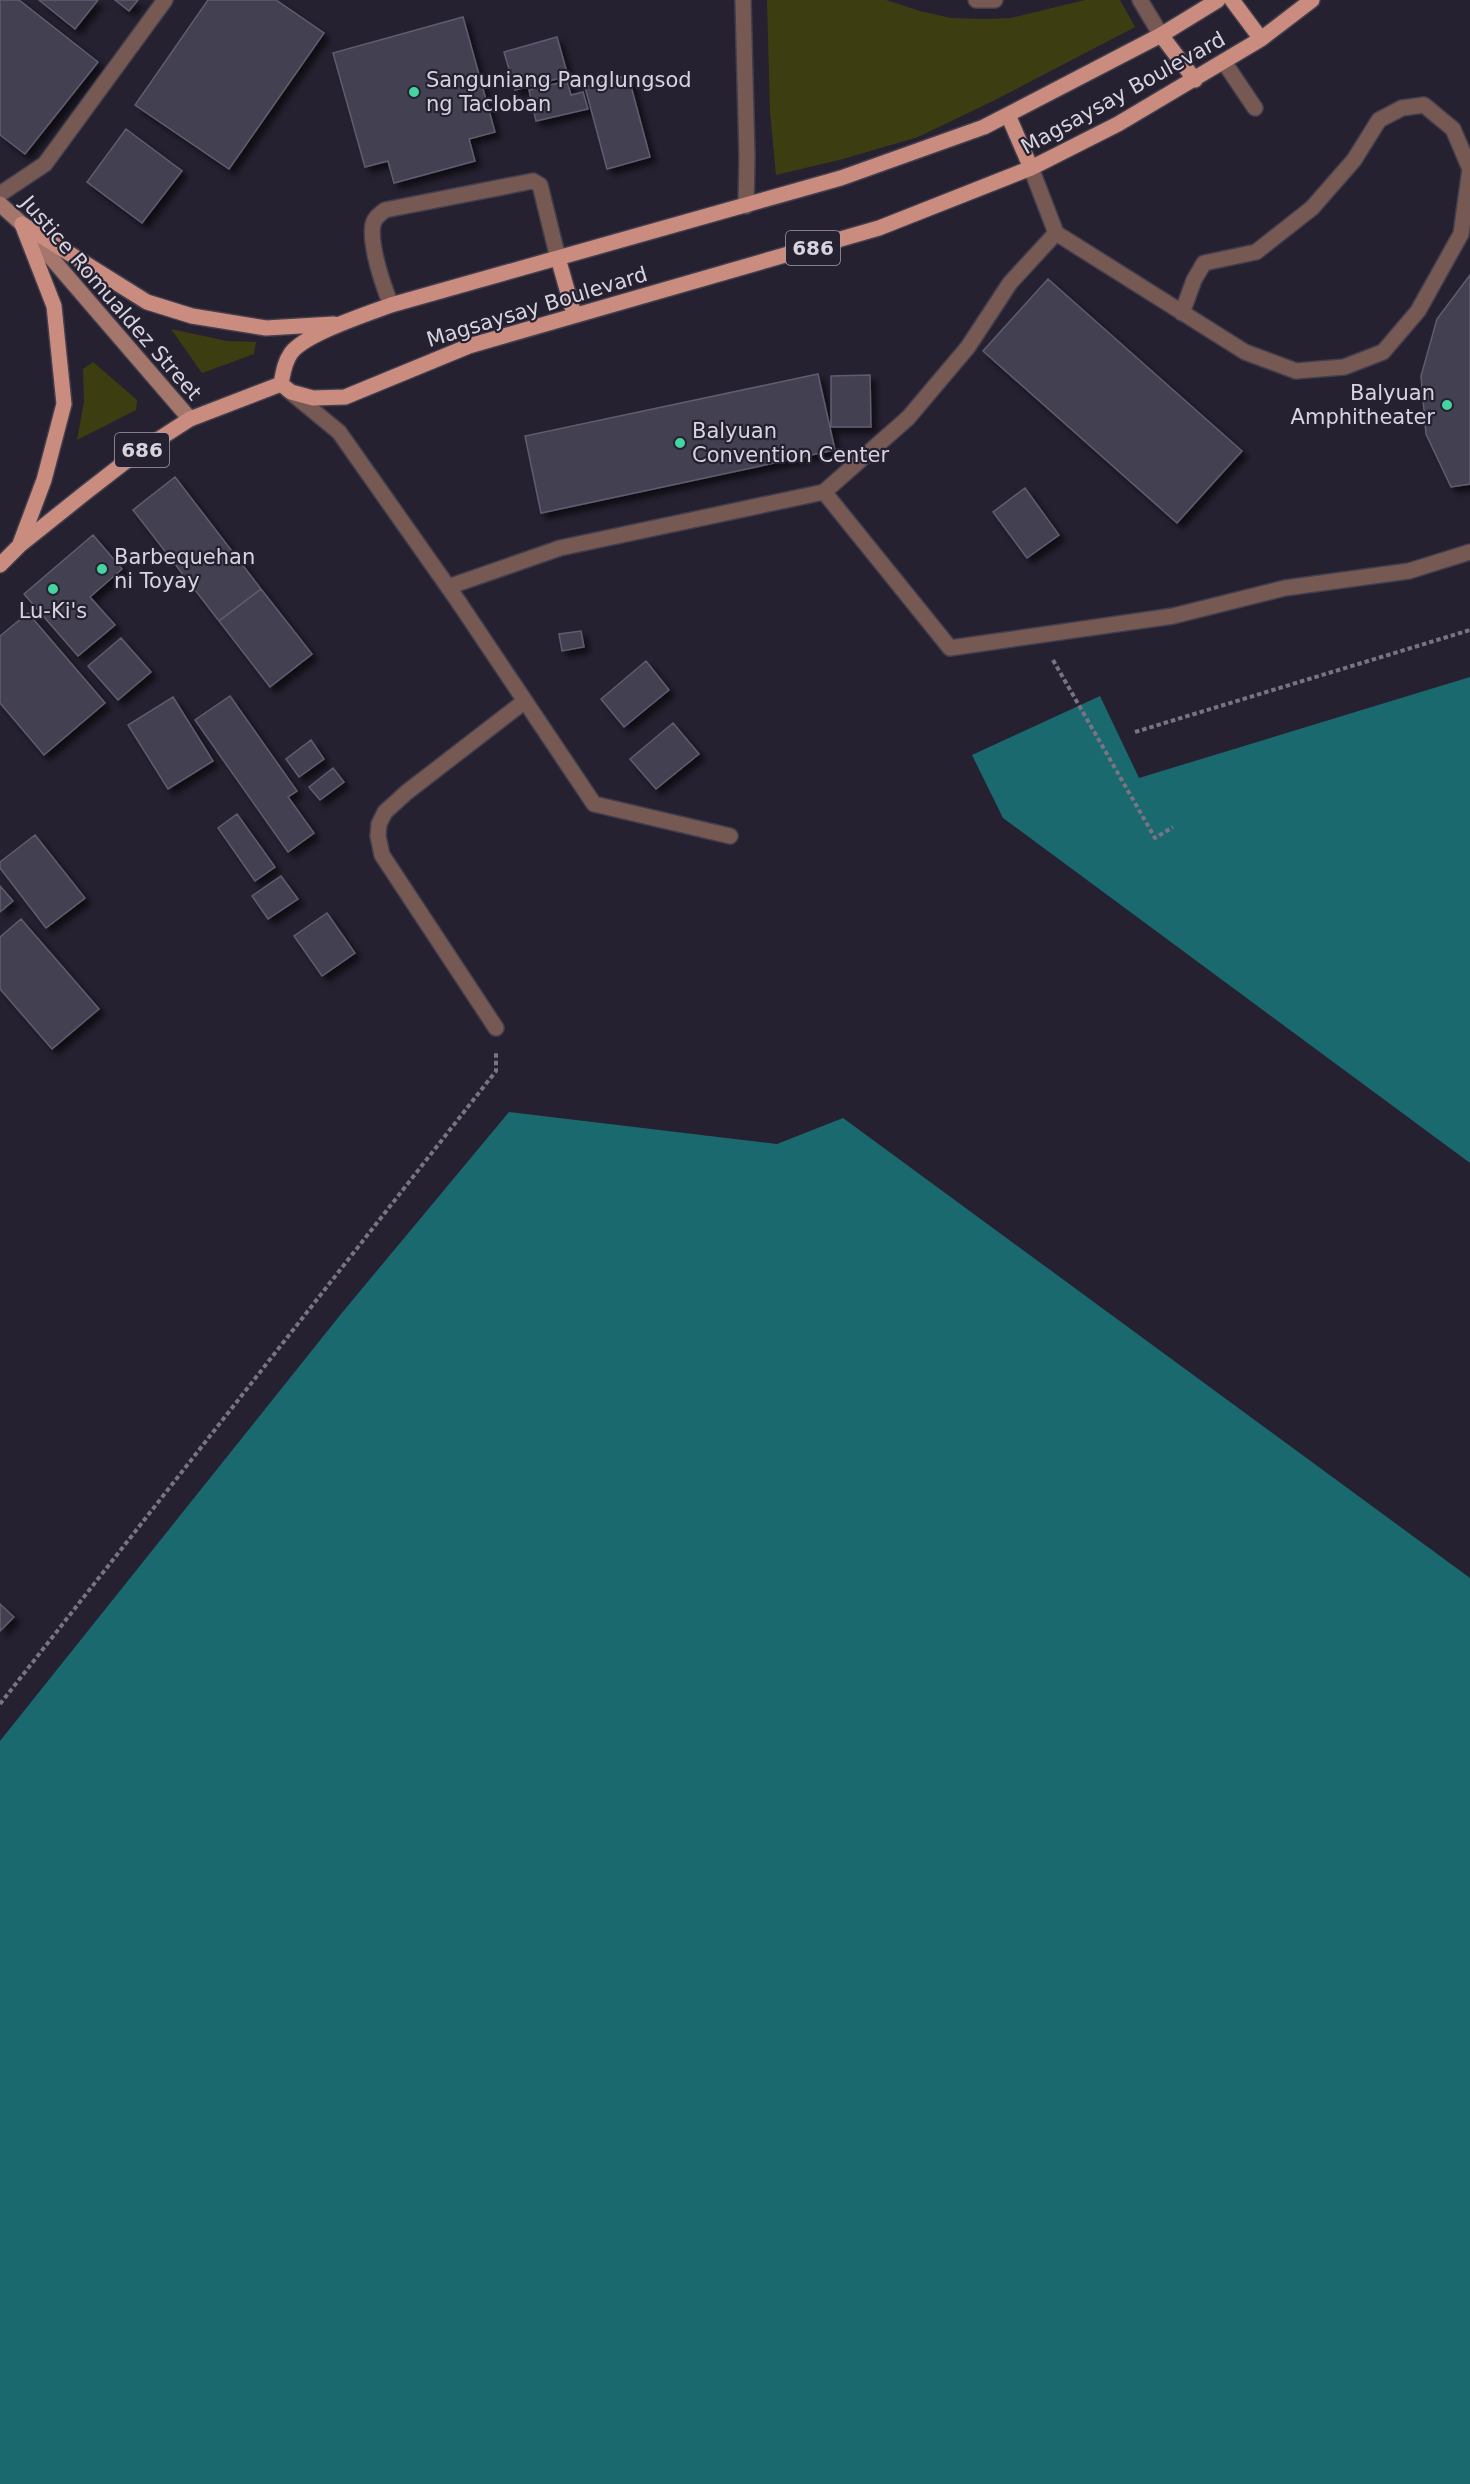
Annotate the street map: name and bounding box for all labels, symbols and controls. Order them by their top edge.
street label: Magsaysay Boulevard [1017,27,1229,159]
place label: Sanguniang Panglungsod ng Tacloban [426,68,692,116]
marker: Sanguniang Panglungsod ng Tacloban [407,85,421,99]
street label: Justice Romualdez Street [15,190,206,405]
road number: 686 [786,231,840,265]
street label: Magsaysay Boulevard [424,262,650,352]
place label: Balyuan Amphitheater [1291,381,1435,429]
marker: Balyuan Amphitheater [1440,398,1454,412]
place label: Balyuan Convention Center [692,419,889,467]
road number: 686 [115,433,169,467]
marker: Balyuan Convention Center [673,436,687,450]
place label: Barbequehan ni Toyay [114,545,255,593]
marker: Barbequehan ni Toyay [95,562,109,576]
marker: Lu-Ki's [46,582,60,596]
place label: Lu-Ki's [19,599,87,623]

